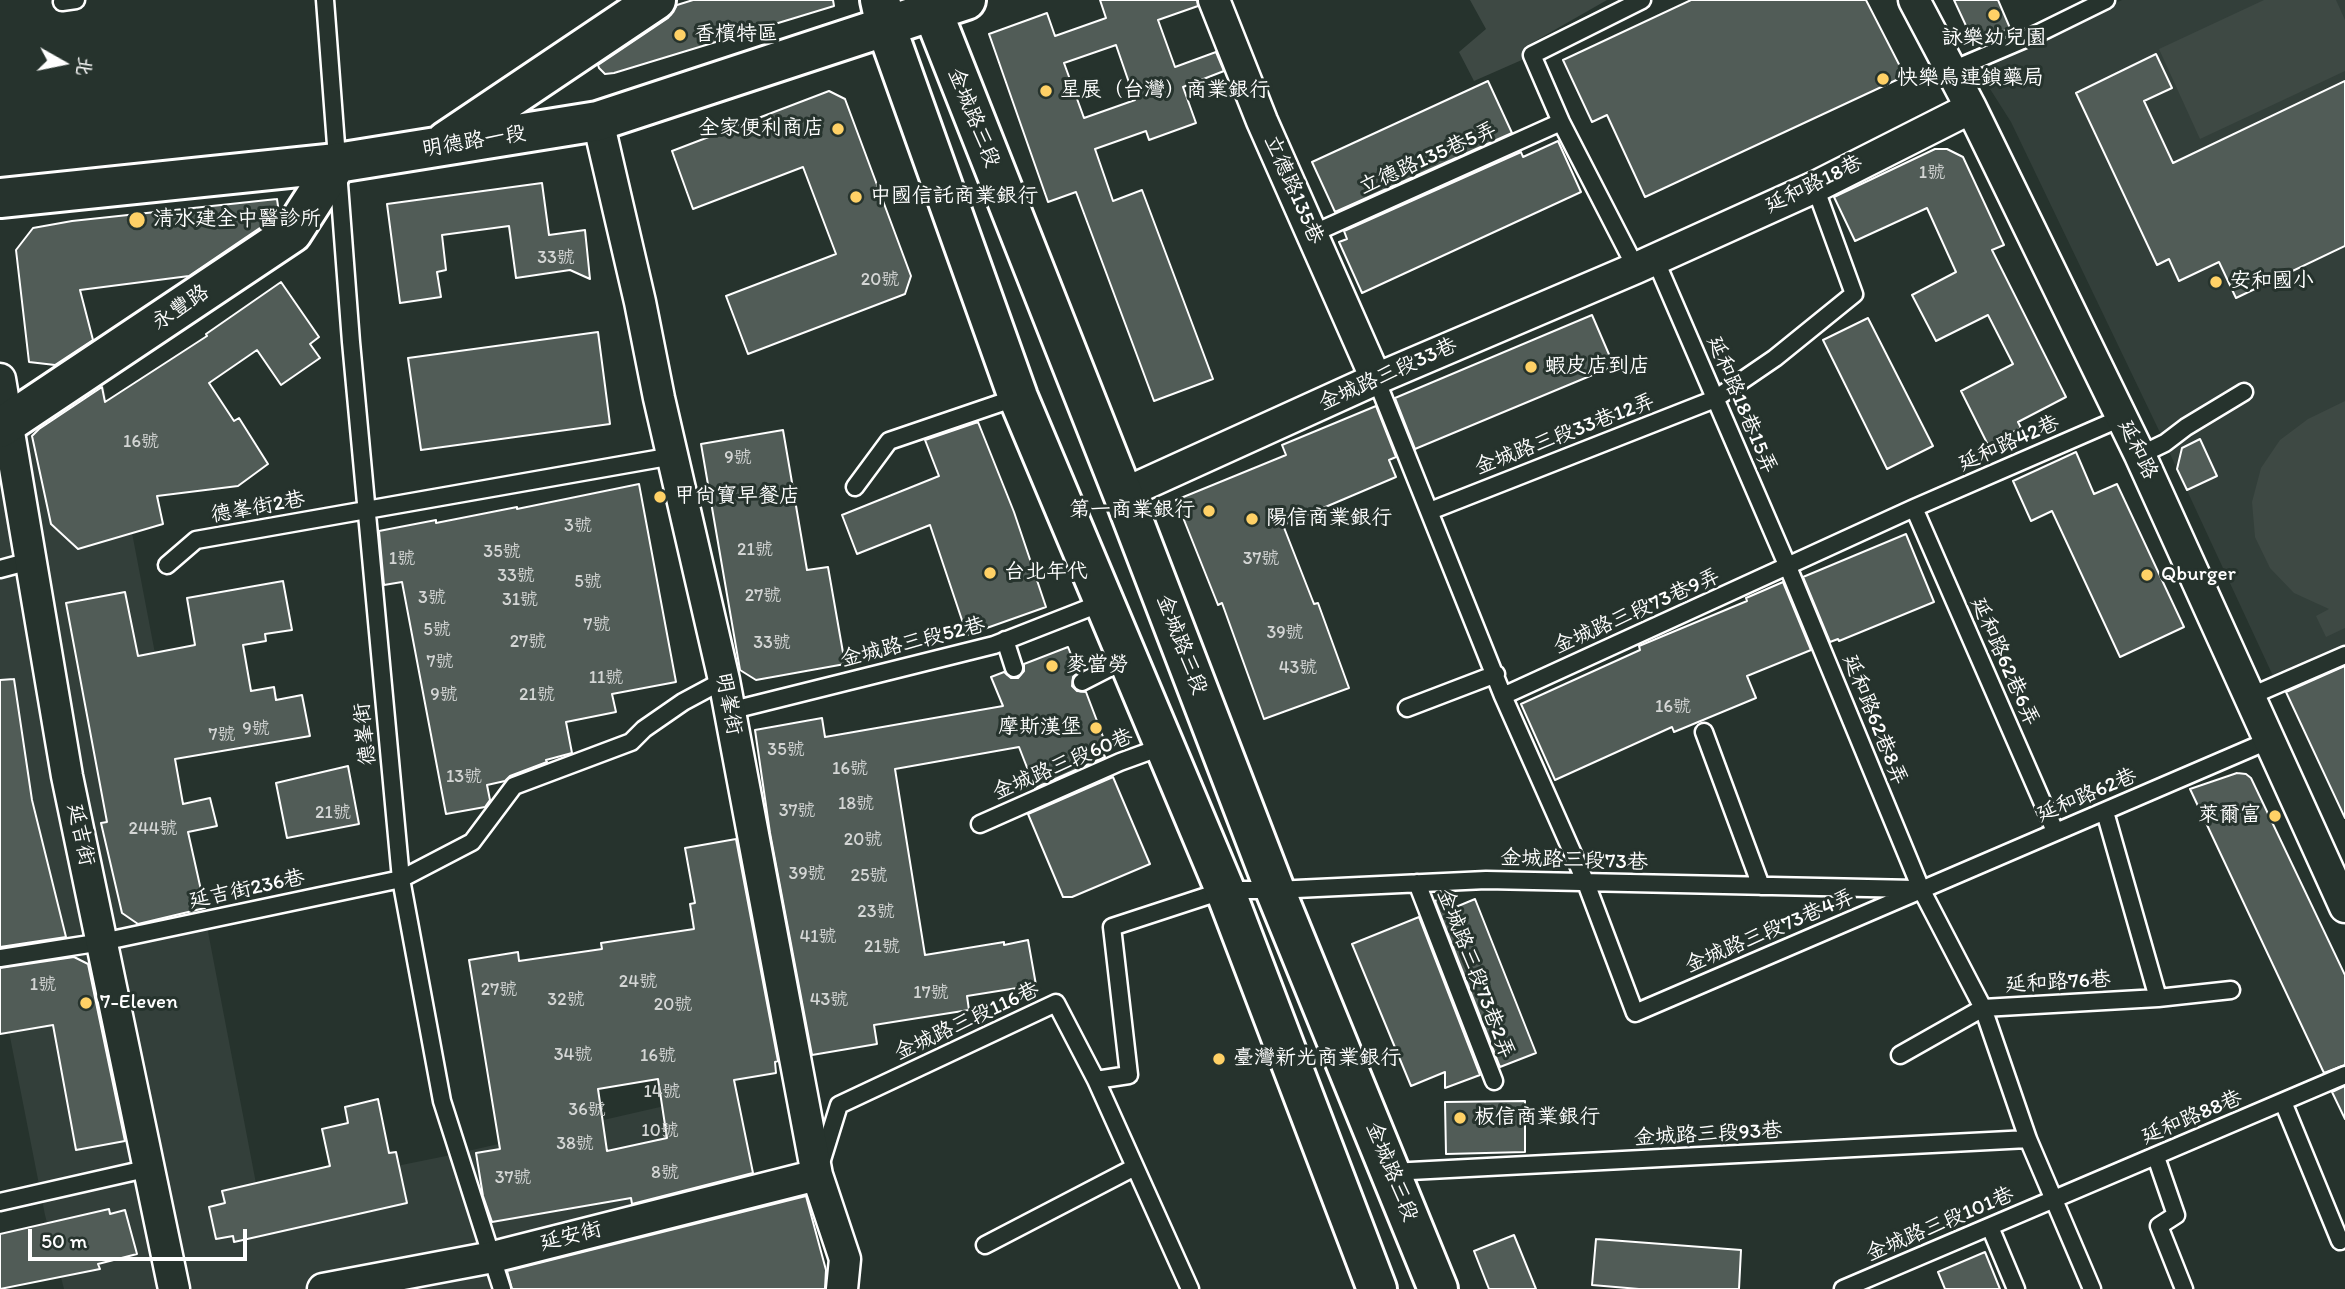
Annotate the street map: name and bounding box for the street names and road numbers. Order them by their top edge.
street label: 金城路三段 [942,65,1004,171]
street label: 立德路135巷5弄 [1355,117,1501,201]
street label: 明德路一段 [420,121,528,163]
street label: 立德路135巷 [1258,132,1328,248]
street label: 延和路18巷 [1761,151,1867,219]
street label: 永豐路 [148,280,214,336]
street label: 延和路18巷15弄 [1701,332,1781,478]
street label: 金城路三段33巷 [1315,333,1461,417]
street label: 金城路三段33巷12弄 [1471,389,1659,481]
street label: 延和路42巷 [1955,411,2063,477]
street label: 延和路 [2112,416,2162,484]
street label: 德峯街2巷 [209,487,307,529]
street label: 金城路三段73巷9弄 [1550,564,1724,660]
street label: 金城路三段 [1150,591,1212,699]
street label: 延和路62巷6弄 [1964,594,2044,730]
street label: 金城路三段52巷 [838,613,988,673]
street label: 延和路62巷8弄 [1836,651,1912,789]
street label: 明峯街 [710,671,746,737]
street label: 德峯街 [350,701,382,767]
street label: 金城路三段60巷 [989,724,1137,806]
street label: 延和路62巷 [2033,764,2141,828]
street label: 延吉街 [61,802,99,868]
street label: 金城路三段73巷 [1500,846,1648,876]
street label: 延吉街236巷 [187,865,307,915]
street label: 金城路三段73巷4弄 [1682,885,1858,979]
street label: 金城路三段73巷2弄 [1431,886,1519,1062]
street label: 延和路76巷 [2005,968,2111,998]
street label: 金城路三段116巷 [891,977,1043,1067]
street label: 延和路88巷 [2138,1085,2246,1151]
street label: 金城路三段 [1360,1119,1422,1225]
street label: 金城路三段93巷 [1633,1119,1783,1151]
street label: 金城路三段101巷 [1862,1182,2018,1268]
street label: 延安街 [537,1217,605,1257]

